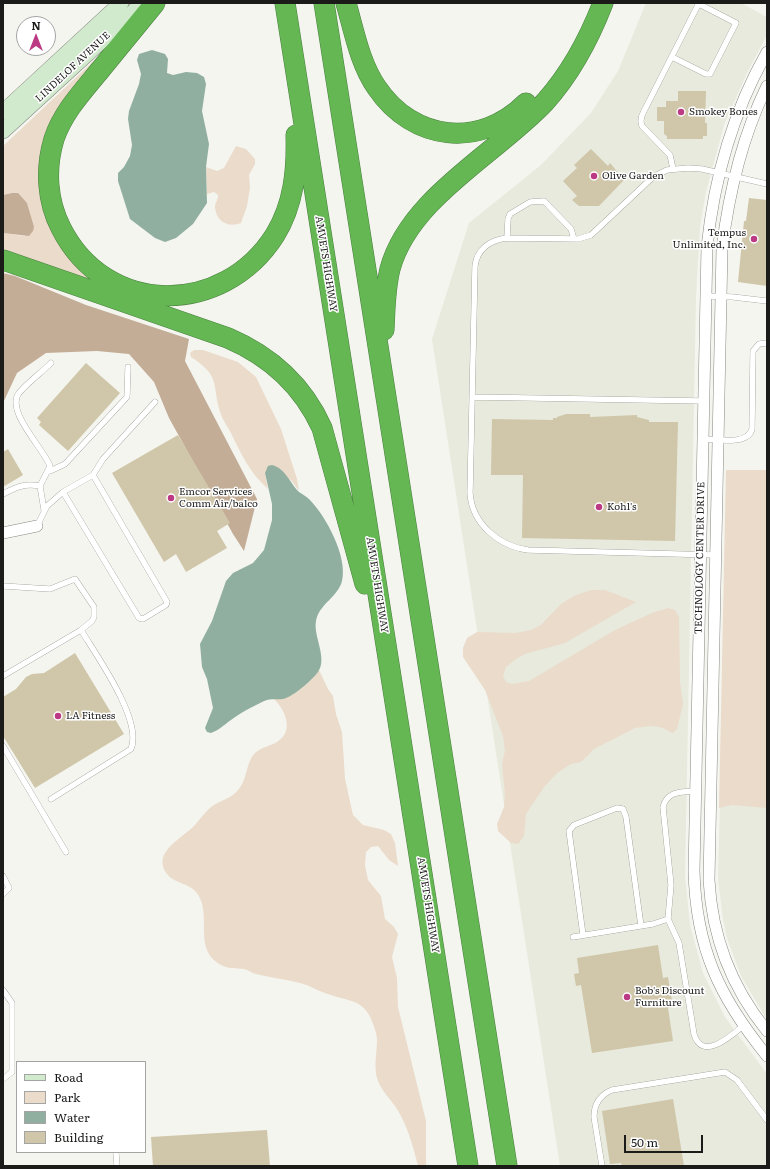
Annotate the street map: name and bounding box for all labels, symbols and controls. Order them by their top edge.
north arrow [16,16,56,56]
text: N [31,17,41,33]
street label: LINDELOF AVENUE [33,29,113,105]
place label: Smokey Bones [689,106,758,118]
marker: Smokey Bones [676,107,686,117]
place label: Olive Garden [602,170,664,182]
marker: Olive Garden [589,171,599,181]
street label: AMVETS HIGHWAY [312,215,340,313]
place label: Tempus Unlimited, Inc. [673,227,746,250]
marker: Tempus Unlimited, Inc. [749,234,759,244]
street label: TECHNOLOGY CENTER DRIVE [693,482,707,634]
place label: Emcor Services Comm Air/balco [179,486,258,510]
marker: Emcor Services Comm Air/balco [166,493,176,503]
place label: Kohl's [607,501,637,513]
marker: Kohl's [594,502,604,512]
street label: AMVETS HIGHWAY [363,536,391,634]
place label: LA Fitness [66,710,115,722]
marker: LA Fitness [53,711,63,721]
street label: AMVETS HIGHWAY [414,856,442,954]
place label: Bob's Discount Furniture [635,985,704,1008]
marker: Bob's Discount Furniture [622,992,632,1002]
legend [16,1061,146,1153]
text: Road [54,1068,83,1086]
text: Park [54,1088,80,1106]
text: Water [54,1108,90,1126]
scale bar [626,1127,705,1153]
text: Building [54,1128,103,1146]
text: 50 m [631,1133,658,1151]

